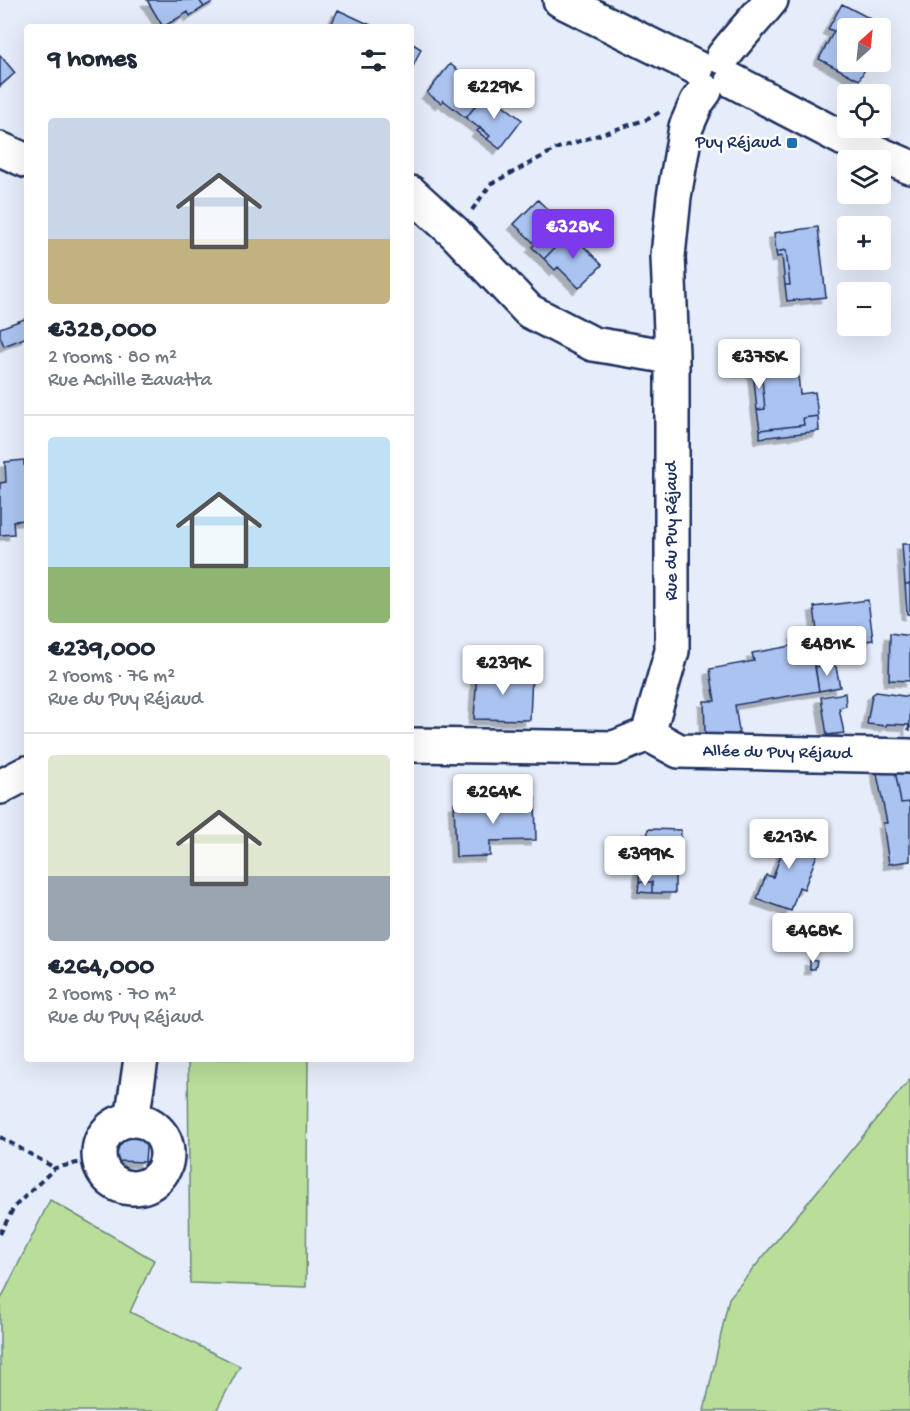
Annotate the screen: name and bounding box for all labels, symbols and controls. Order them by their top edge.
north arrow [837,18,891,72]
map controls [837,18,891,336]
icon: filters [357,44,390,77]
text: 9 homes [48,45,136,76]
pin: €229K [452,69,536,120]
text: €229K [468,77,520,100]
button: locate [837,84,891,138]
place label: Puy Réjaud [695,133,781,154]
marker: Puy Réjaud [785,136,799,150]
button: layers [837,150,891,204]
icon: home [165,157,273,265]
pin: €328K [531,209,615,260]
button: + [837,216,891,270]
text: €328K [546,217,600,240]
button: − [837,282,891,336]
text: €328,000 [48,316,156,347]
pin: €375K [717,339,801,390]
text: 2 rooms · 80 m² [48,347,177,370]
text: €375K [732,347,786,370]
text: Rue Achille Zavatta [48,370,212,393]
street label: Rue du Puy Réjaud [662,460,683,601]
icon: home [165,476,273,584]
pin: €481K [785,626,869,677]
text: €481K [801,634,853,657]
text: €239,000 [48,635,155,666]
pin: €239K [461,645,545,696]
text: €239K [476,653,530,676]
text: 2 rooms · 76 m² [48,666,175,689]
text: Rue du Puy Réjaud [48,689,203,712]
street label: Allée du Puy Réjaud [702,741,853,765]
pin: €264K [451,774,535,825]
text: €264K [467,782,519,805]
icon: home [165,794,273,902]
pin: €213K [747,819,831,870]
text: €213K [763,827,815,850]
pin: €399K [603,836,687,887]
text: €399K [618,844,672,867]
pin: €468K [771,913,855,964]
text: €468K [786,921,840,944]
text: €264,000 [48,953,154,984]
text: 2 rooms · 70 m² [48,984,176,1007]
text: Rue du Puy Réjaud [48,1007,203,1030]

